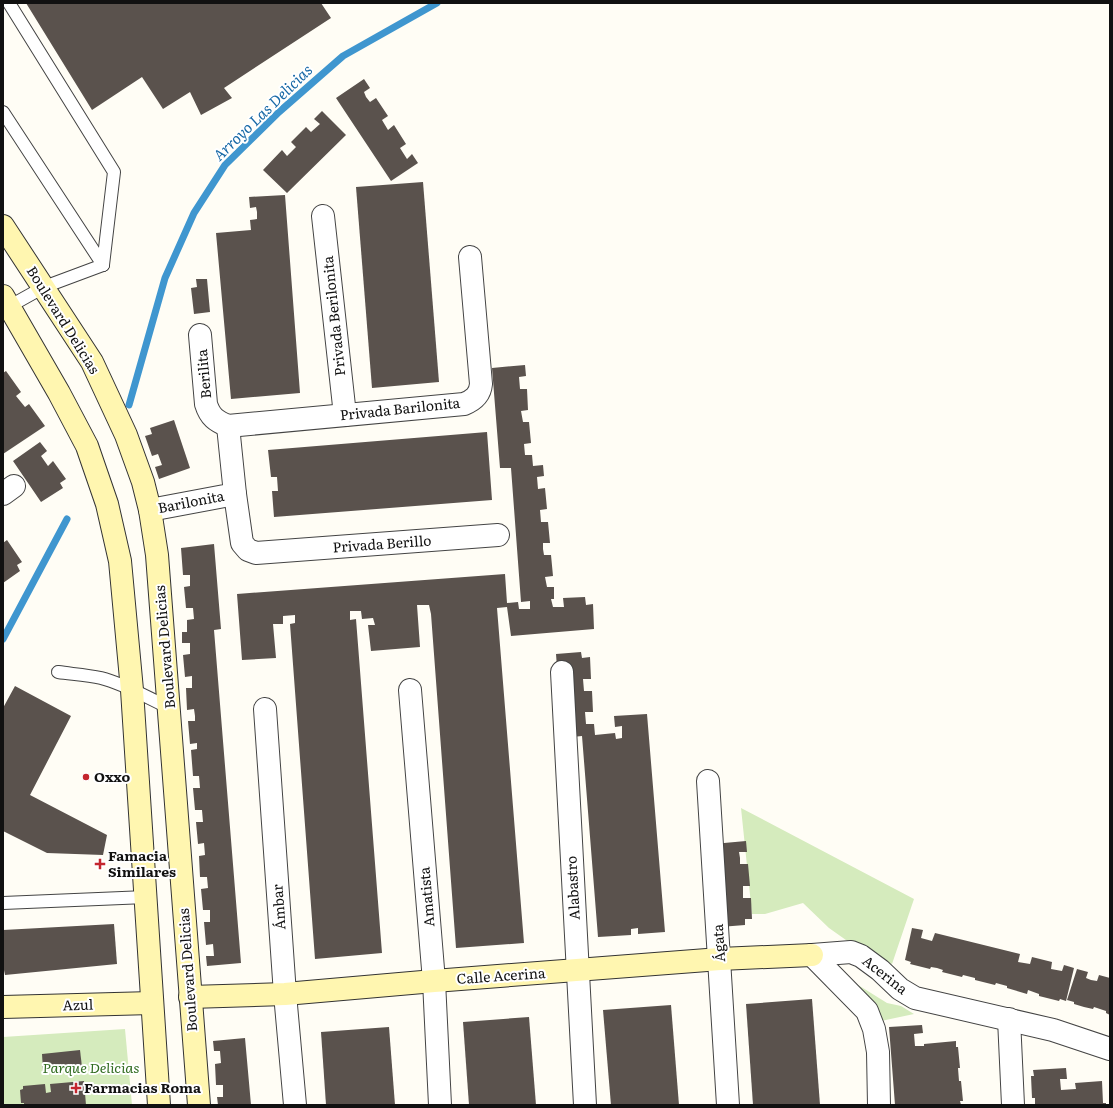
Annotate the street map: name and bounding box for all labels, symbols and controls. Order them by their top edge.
water label: Arroyo Las Delicias [207,58,317,166]
street label: Privada Berilonita [317,255,349,377]
street label: Boulevard Delicias [23,262,105,377]
street label: Berilita [191,348,215,400]
street label: Privada Barilonita [339,392,461,424]
street label: Barilonita [156,485,226,517]
street label: Privada Berillo [332,530,432,556]
street label: Boulevard Delicias [149,585,179,710]
place label: Oxxo [94,766,131,786]
marker: Oxxo [81,772,91,782]
place label: Famacia Similares [108,845,176,881]
street label: Alabastro [560,855,584,921]
marker: Famacia Similares [95,859,105,869]
street label: Amatista [413,866,439,928]
street label: Ámbar [266,883,290,931]
street label: Boulevard Delicias [173,908,201,1032]
street label: Ágata [707,923,729,963]
street label: Acerina [859,950,913,998]
street label: Calle Acerina [456,962,546,988]
street label: Azul [62,993,94,1015]
park label: Parque Delicias [42,1057,140,1077]
place label: Farmacias Roma [84,1077,202,1097]
marker: Farmacias Roma [71,1083,81,1093]

